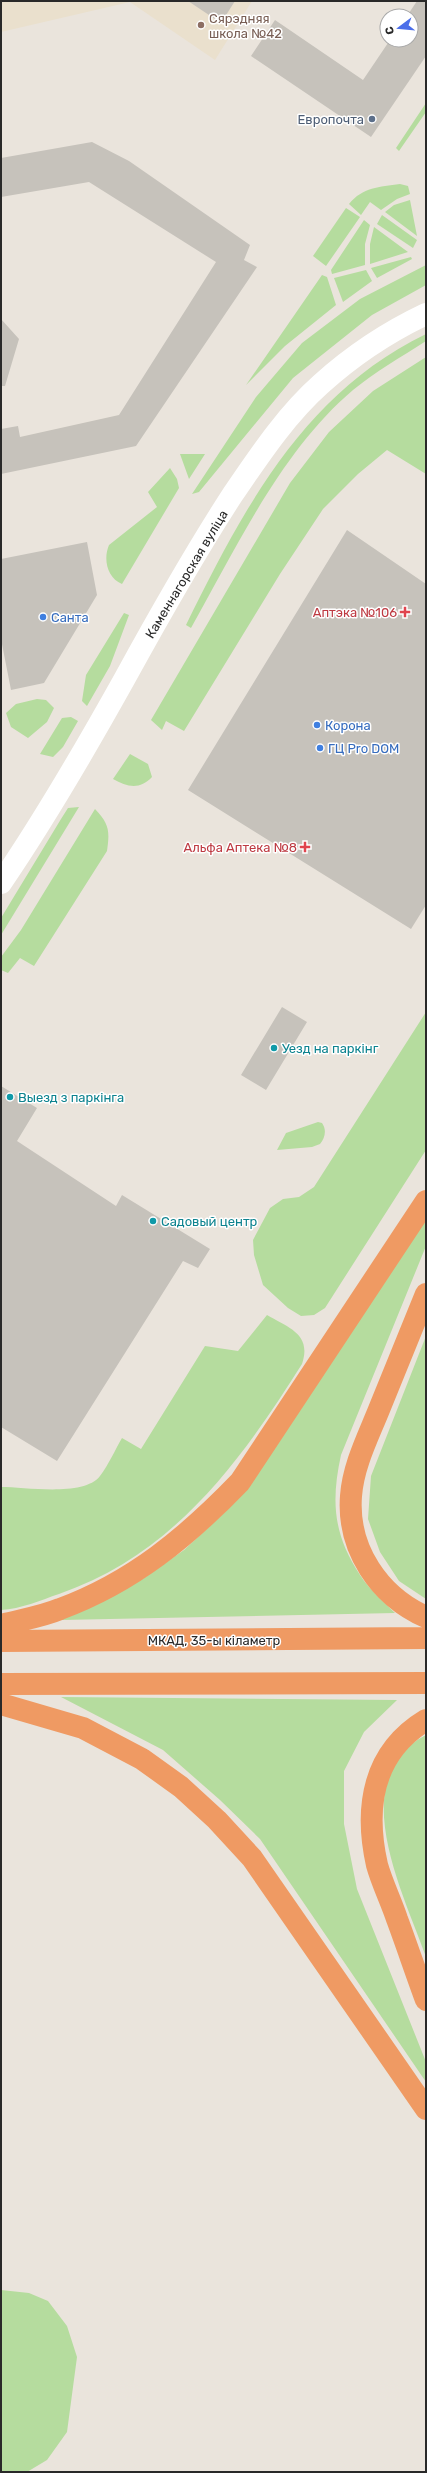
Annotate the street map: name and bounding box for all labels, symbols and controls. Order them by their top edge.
north arrow [379,8,419,48]
place label: Сярэдняя школа №42 [209,11,282,41]
marker: Сярэдняя школа №42 [196,20,206,30]
text: С [382,25,397,36]
place label: Европочта [297,112,364,127]
marker: Европочта [367,114,377,124]
street label: Каменнагорская вуліца [142,507,231,641]
place label: Аптэка №106 [313,605,397,620]
marker: Аптэка №106 [400,607,410,617]
place label: Санта [51,610,89,625]
marker: Санта [38,612,48,622]
place label: Корона [325,718,371,733]
marker: Корона [312,720,322,730]
place label: ГЦ Pro DOM [328,741,399,756]
marker: ГЦ Pro DOM [315,743,325,753]
place label: Альфа Аптека №8 [184,840,297,855]
marker: Альфа Аптека №8 [300,842,310,852]
place label: Уезд на паркінг [282,1041,379,1056]
marker: Уезд на паркінг [269,1043,279,1053]
place label: Выезд з паркінга [18,1090,124,1105]
marker: Выезд з паркінга [5,1092,15,1102]
place label: Садовый центр [161,1214,258,1229]
marker: Садовый центр [148,1216,158,1226]
street label: МКАД, 35-ы кіламетр [148,1633,281,1648]

